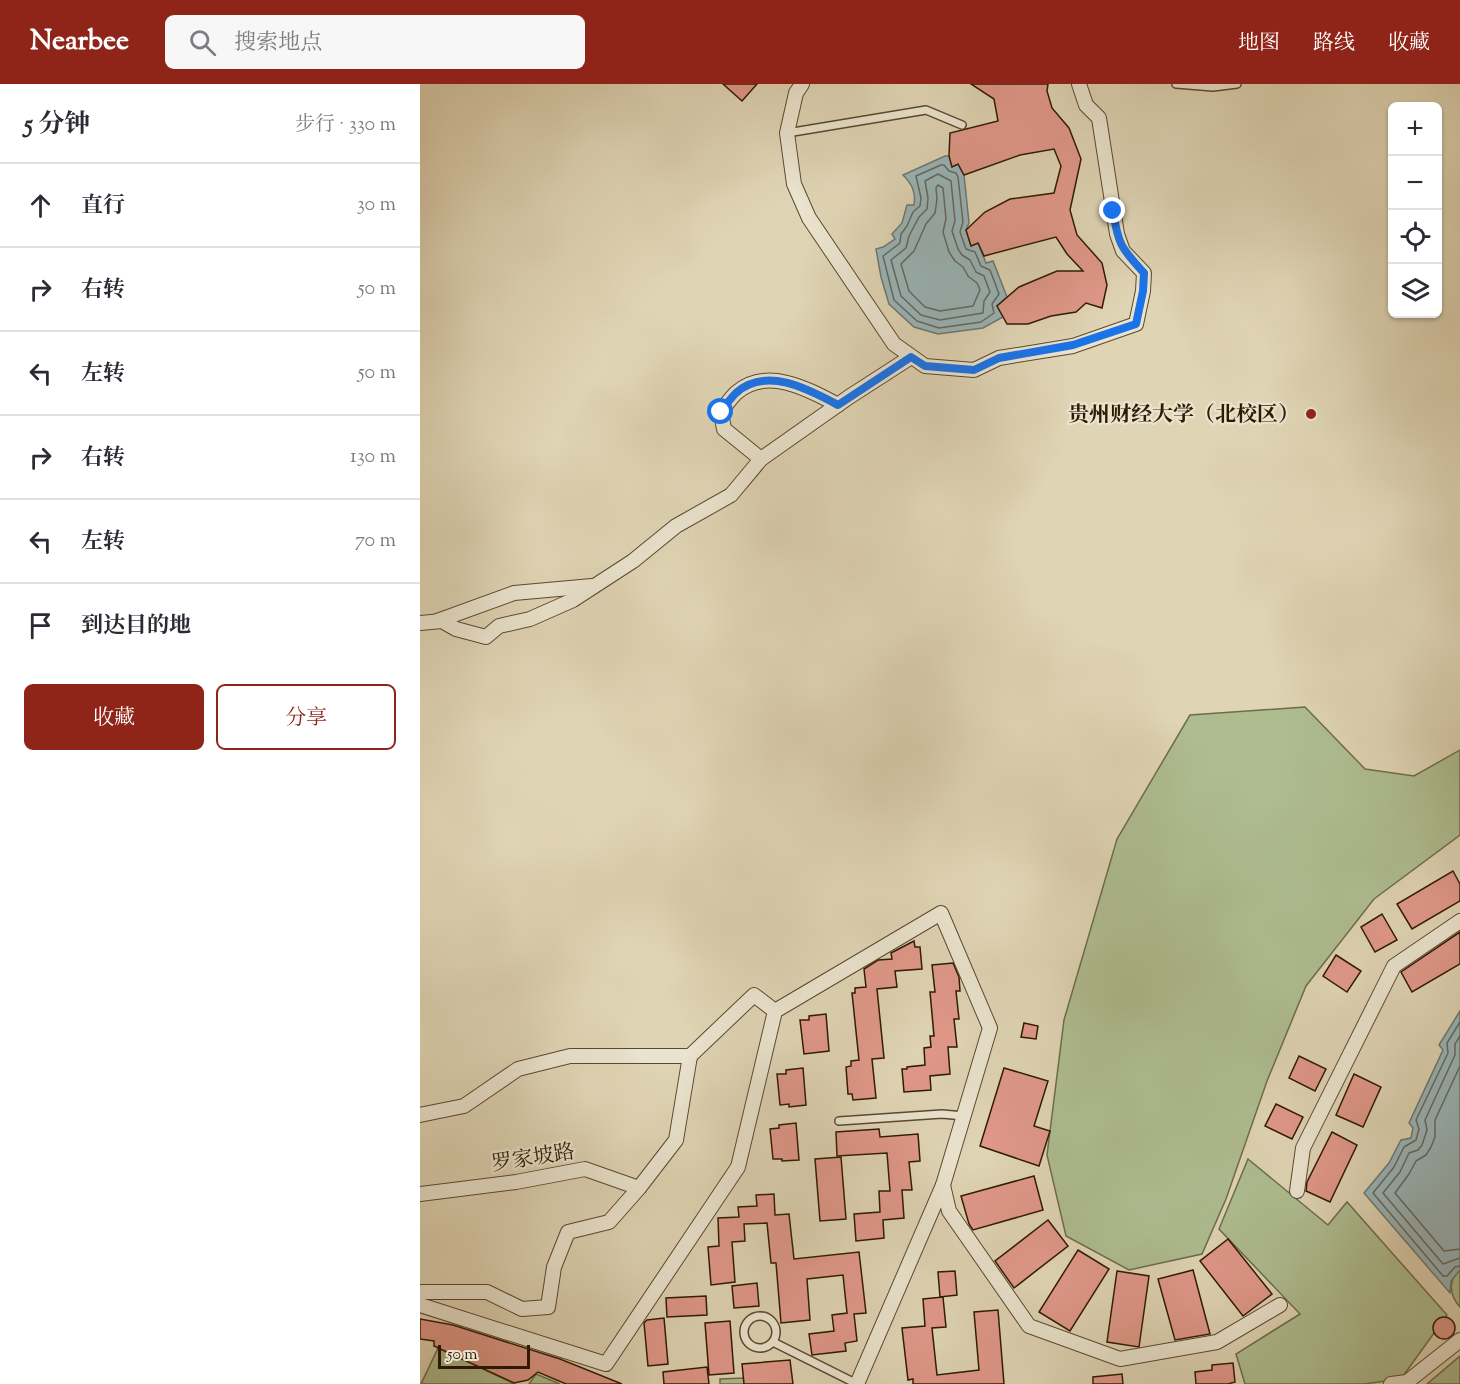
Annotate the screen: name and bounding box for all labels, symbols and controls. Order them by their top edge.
search box [165,15,585,69]
text: Nearbee [30,22,129,62]
icon: search [186,26,219,59]
text: 搜索地点 [234,28,322,60]
text: 地图 [1238,29,1280,59]
text: 路线 [1313,29,1355,59]
text: 收藏 [1388,29,1430,59]
map controls [1388,102,1442,318]
button: + [1388,102,1442,156]
text: 5 分钟 [24,107,90,144]
text: 步行 · 330 m [295,111,396,140]
button: − [1388,156,1442,210]
icon: ahead [24,189,57,222]
text: 直行 [81,191,125,223]
text: 30 m [357,191,396,220]
route end [1099,197,1125,223]
button: locate [1388,210,1442,264]
button: layers [1388,264,1442,318]
icon: right [24,273,57,306]
text: 右转 [81,275,125,307]
text: 50 m [358,275,396,304]
icon: left [24,357,57,390]
text: 左转 [81,359,125,391]
text: 50 m [358,359,396,388]
route start [707,398,733,424]
place label: 贵州财经大学（北校区） [1068,401,1299,431]
marker: 贵州财经大学（北校区） [1304,407,1318,421]
icon: right [24,441,57,474]
text: 右转 [81,443,125,475]
text: 130 m [350,443,396,472]
icon: left [24,525,57,558]
text: 左转 [81,527,125,559]
text: 70 m [355,527,396,556]
icon: arrive [24,609,57,642]
text: 到达目的地 [81,611,191,643]
button: 收藏 [24,684,204,750]
button: 分享 [216,684,396,750]
street label: 罗家坡路 [489,1138,577,1180]
scale bar [438,1342,530,1370]
text: 50 m [447,1344,478,1367]

